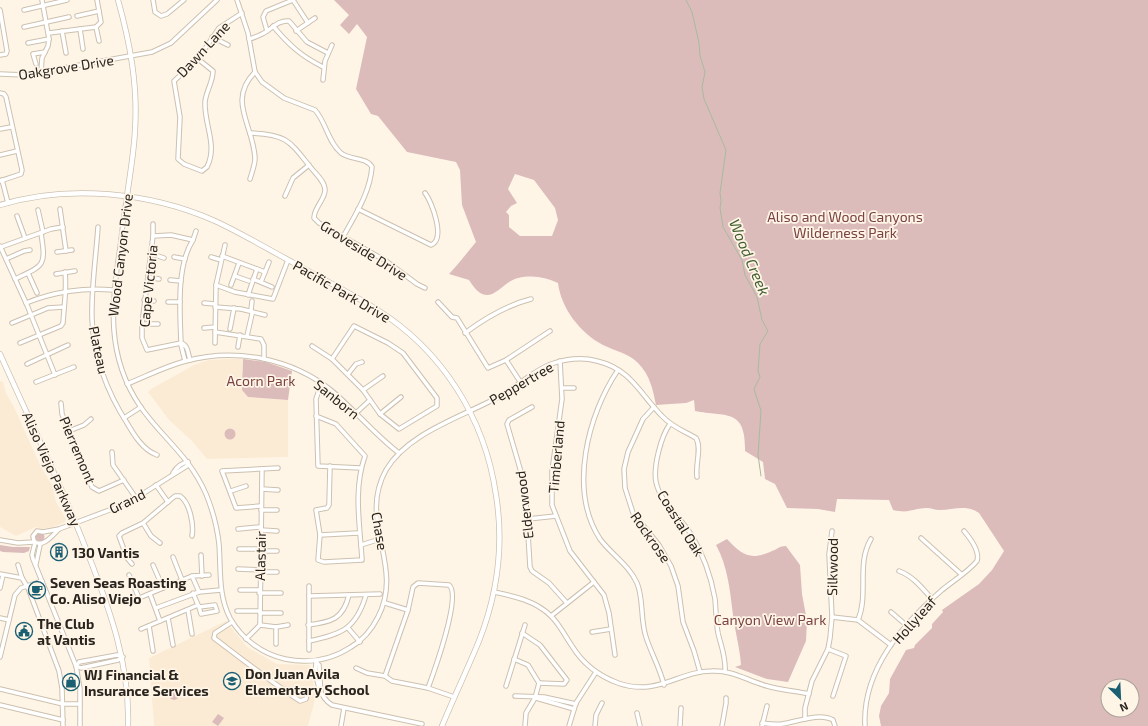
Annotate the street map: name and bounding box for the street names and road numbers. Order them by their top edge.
street label: Dawn Lane [173,17,233,81]
street label: Oakgrove Drive [17,51,115,83]
street label: Wood Canyon Drive [104,193,136,317]
street label: Groveside Drive [317,216,411,284]
street label: Cape Victoria [135,244,161,328]
street label: Pacific Park Drive [290,256,394,326]
street label: Plateau [86,324,112,376]
street label: Peppertree [486,358,556,408]
street label: Sanborn [311,376,363,422]
street label: Aliso Viejo Parkway [19,409,85,529]
street label: Pierremont [56,414,100,486]
street label: Timberland [544,420,568,494]
street label: Elderwood [511,470,537,540]
street label: Grand [106,485,148,517]
street label: Coastal Oak [654,487,708,559]
street label: Rockrose [627,508,675,566]
street label: Chase [368,511,392,551]
street label: Alastair [251,531,269,581]
street label: Silkwood [823,538,841,596]
street label: Hollyleaf [888,592,940,647]

